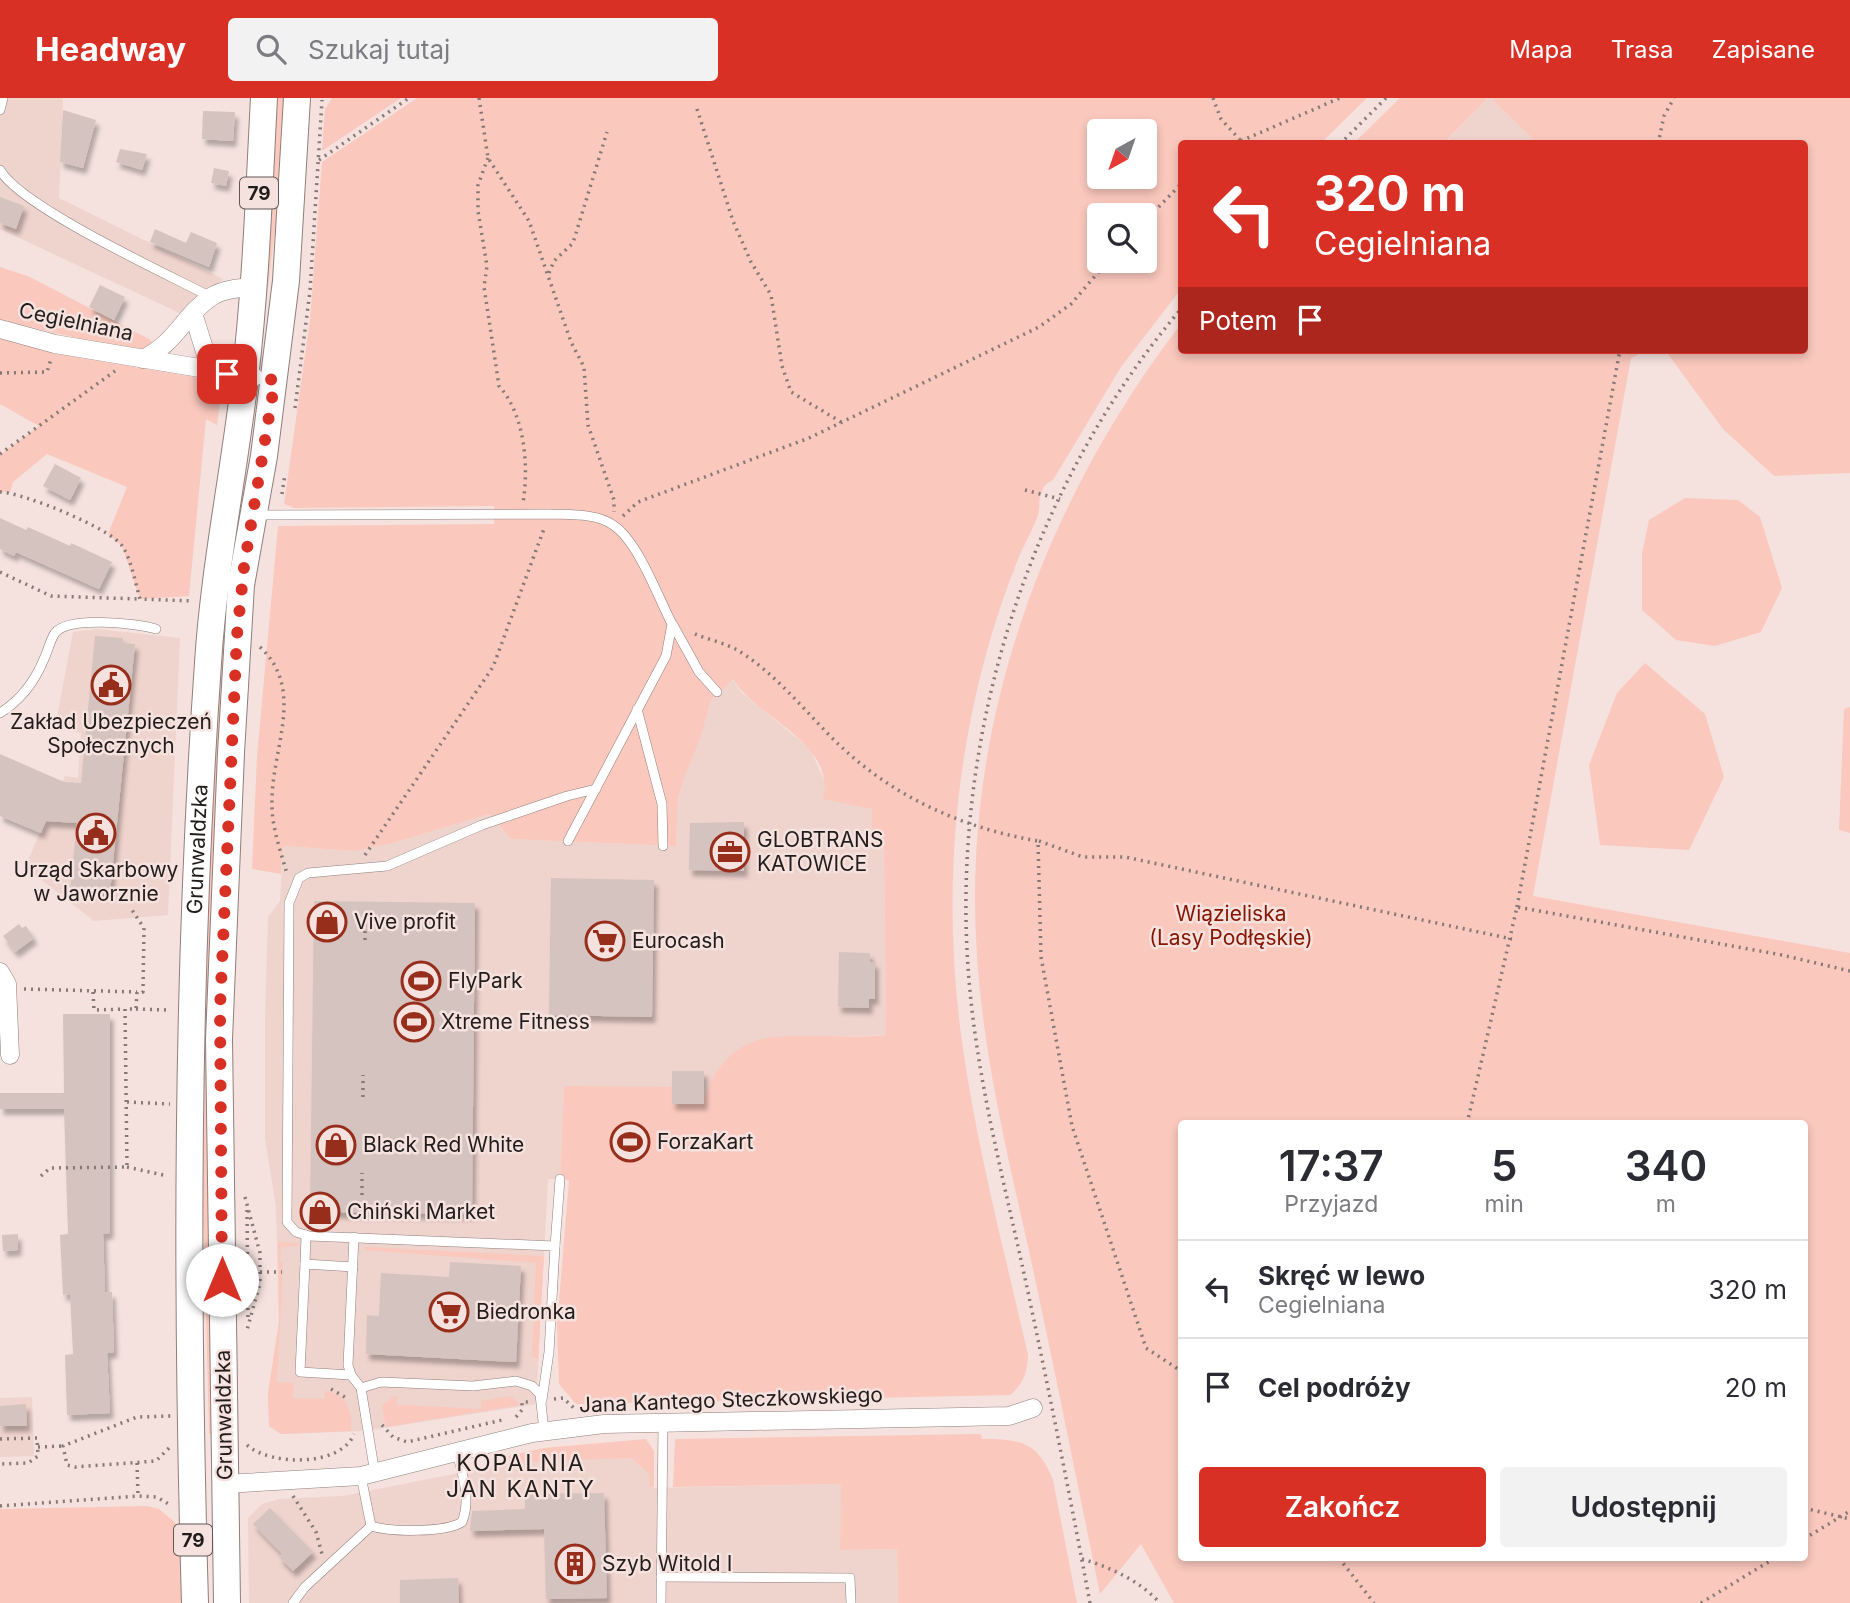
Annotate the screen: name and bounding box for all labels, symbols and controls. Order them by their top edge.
search box [228,18,718,81]
text: Headway [35,29,186,69]
icon: search [252,30,290,68]
text: Szukaj tutaj [308,34,450,65]
text: Mapa [1509,35,1573,64]
text: Trasa [1611,35,1674,64]
text: Zapisane [1712,35,1815,64]
north arrow [1087,119,1157,189]
map controls [1087,119,1157,273]
text: 320 m [1314,164,1466,223]
icon: left [1199,168,1290,259]
road number: 79 [240,178,278,208]
button: search [1087,203,1157,273]
text: Cegielniana [1314,224,1491,263]
street label: Cegielniana [17,297,136,346]
icon: arrive [1291,301,1329,339]
text: Potem [1199,305,1277,336]
pin [197,344,257,404]
icon: arrive [208,355,246,393]
public building icon: Zakład Ubezpieczeń Społecznych [90,664,132,706]
place label: Zakład Ubezpieczeń Społecznych [10,709,212,758]
street label: Grunwaldzka [182,783,213,915]
public building icon: Urząd Skarbowy w Jaworznie [75,812,117,854]
place label: GLOBTRANS KATOWICE [757,827,883,876]
office icon: GLOBTRANS KATOWICE [709,831,751,873]
place label: Urząd Skarbowy w Jaworznie [14,857,179,906]
shop icon: Vive profit [306,901,348,943]
park label: Wiązieliska (Lasy Podłęskie) [1149,901,1313,950]
place label: Vive profit [354,909,456,934]
supermarket icon: Eurocash [584,920,626,962]
place label: Eurocash [632,928,725,953]
sports icon: FlyPark [400,960,442,1002]
place label: FlyPark [448,968,523,993]
sports icon: Xtreme Fitness [393,1001,435,1043]
place label: Xtreme Fitness [441,1009,590,1034]
sports icon: ForzaKart [609,1121,651,1163]
shop icon: Black Red White [315,1124,357,1166]
place label: ForzaKart [657,1129,754,1154]
place label: Black Red White [363,1132,524,1157]
text: 17:37 [1279,1140,1384,1191]
text: 5 [1491,1140,1517,1191]
text: 340 [1625,1140,1707,1191]
text: Przyjazd [1284,1190,1378,1218]
text: min [1485,1190,1524,1218]
text: m [1656,1190,1676,1218]
shop icon: Chiński Market [299,1191,341,1233]
place label: Chiński Market [347,1199,495,1224]
position arrow [185,1243,259,1317]
text: Skręć w lewo [1258,1260,1425,1291]
icon: left [1199,1270,1237,1308]
text: 320 m [1709,1274,1787,1305]
supermarket icon: Biedronka [428,1291,470,1333]
text: Cegielniana [1258,1291,1385,1319]
place label: Biedronka [476,1299,576,1324]
street label: Grunwaldzka [210,1350,237,1480]
icon: arrive [1199,1368,1237,1406]
text: Cel podróży [1258,1372,1411,1403]
text: 20 m [1725,1372,1787,1403]
street label: Jana Kantego Steczkowskiego [579,1382,883,1417]
district label: KOPALNIA JAN KANTY [446,1449,596,1503]
button: Zakończ [1199,1467,1486,1547]
button: Udostępnij [1500,1467,1787,1547]
road number: 79 [174,1524,212,1556]
building icon: Szyb Witold I [554,1543,596,1585]
place label: Szyb Witold I [602,1551,732,1576]

